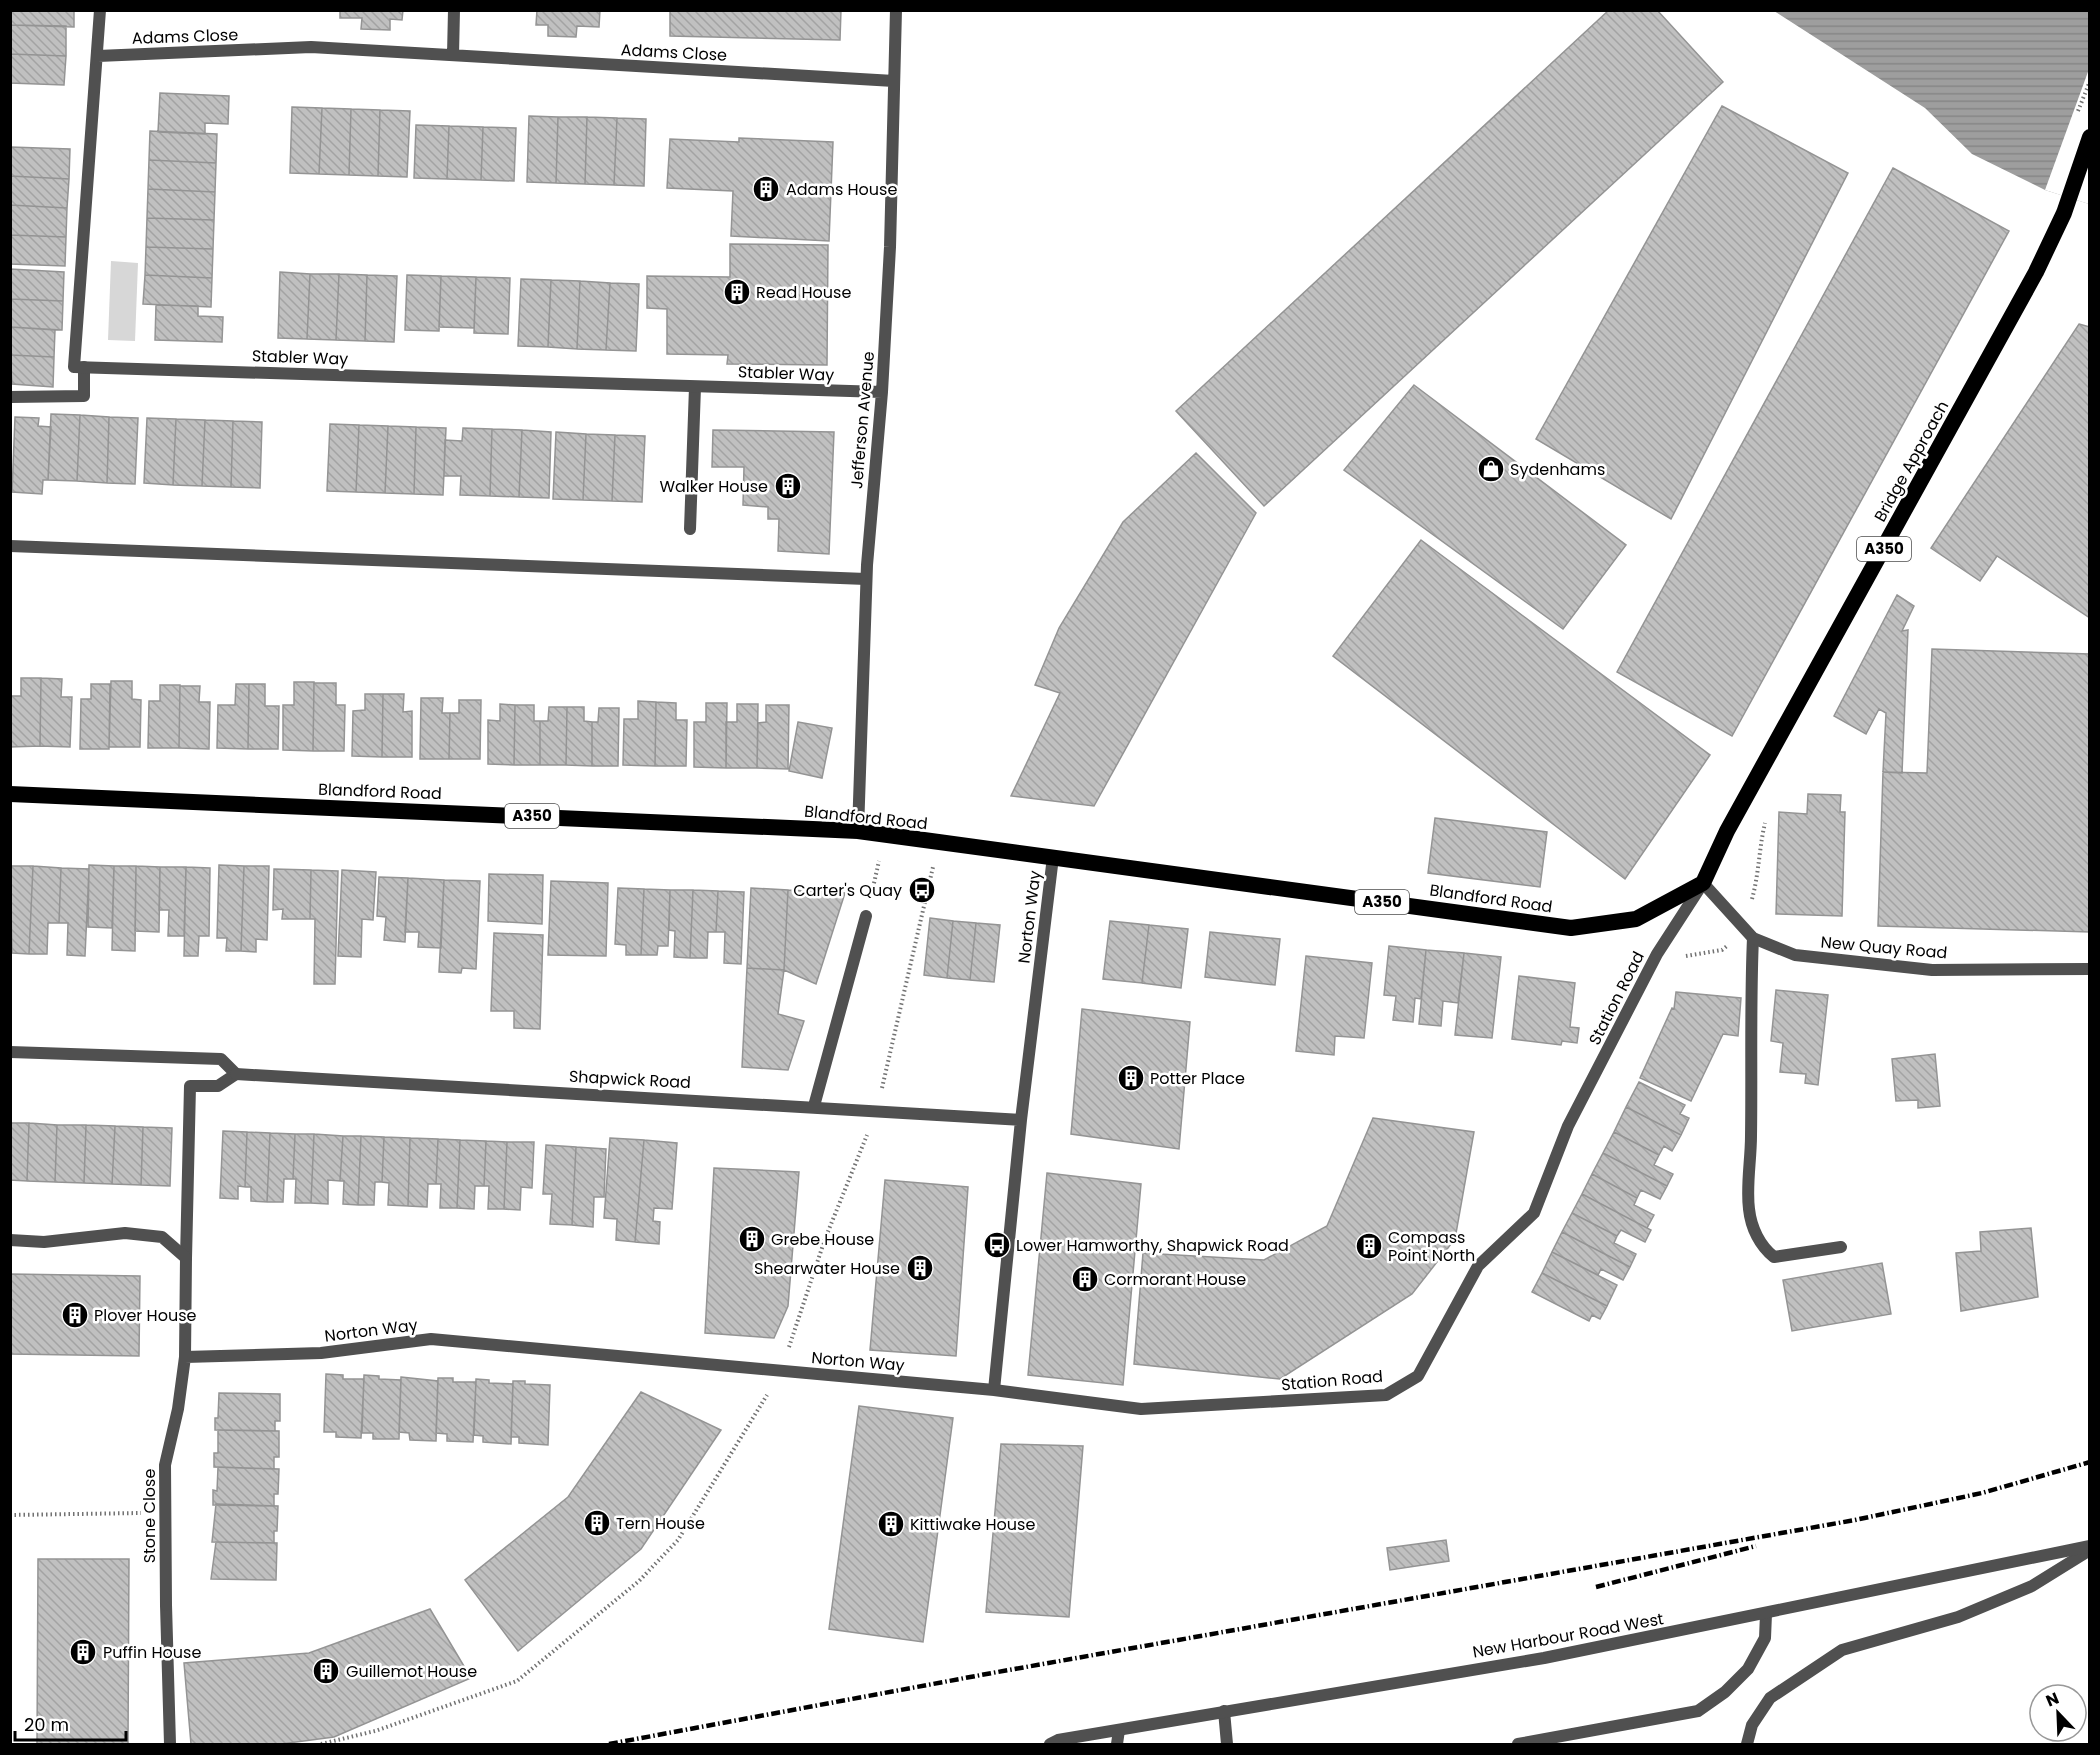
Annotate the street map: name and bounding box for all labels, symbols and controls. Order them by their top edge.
street label: Adams Close [131,23,239,50]
street label: Adams Close [620,38,728,67]
building icon: Adams House [751,174,781,204]
place label: Adams House [786,178,897,201]
building icon: Read House [722,277,752,307]
place label: Read House [756,281,851,304]
street label: Stabler Way [251,344,349,371]
street label: Jefferson Avenue [845,350,880,490]
street label: Stabler Way [737,360,835,387]
street label: Bridge Approach [1869,397,1954,526]
shop icon: Sydenhams [1476,454,1506,484]
place label: Sydenhams [1510,458,1605,481]
building icon: Walker House [773,471,803,501]
place label: Walker House [659,475,768,498]
road number: A350 [1857,537,1911,561]
street label: Blandford Road [318,778,442,805]
street label: Blandford Road [803,800,929,835]
road number: A350 [505,804,559,828]
street label: Norton Way [1012,869,1047,965]
bus stop icon: Carter's Quay [907,875,937,905]
street label: Blandford Road [1428,878,1554,918]
place label: Carter's Quay [793,879,902,902]
road number: A350 [1355,890,1409,914]
street label: New Quay Road [1820,931,1948,964]
street label: Station Road [1583,947,1650,1049]
building icon: Potter Place [1116,1063,1146,1093]
street label: Shapwick Road [568,1065,692,1094]
place label: Potter Place [1150,1067,1245,1090]
building icon: Grebe House [737,1224,767,1254]
place label: Compass Point North [1388,1226,1475,1267]
place label: Grebe House [771,1228,874,1251]
bus stop icon: Lower Hamworthy, Shapwick Road [982,1230,1012,1260]
building icon: Compass Point North [1354,1231,1384,1261]
place label: Lower Hamworthy, Shapwick Road [1016,1234,1289,1257]
building icon: Shearwater House [905,1253,935,1283]
place label: Shearwater House [754,1257,900,1280]
building icon: Cormorant House [1070,1264,1100,1294]
place label: Cormorant House [1104,1268,1246,1291]
building icon: Plover House [60,1300,90,1330]
place label: Plover House [94,1304,196,1327]
street label: Norton Way [323,1313,419,1348]
street label: Norton Way [810,1346,906,1377]
street label: Station Road [1280,1365,1384,1396]
street label: Stone Close [138,1469,161,1563]
building icon: Tern House [582,1508,612,1538]
building icon: Kittiwake House [876,1509,906,1539]
place label: Tern House [616,1512,705,1535]
place label: Kittiwake House [910,1513,1035,1536]
street label: New Harbour Road West [1471,1607,1666,1664]
building icon: Puffin House [68,1637,98,1667]
place label: Puffin House [103,1641,201,1664]
building icon: Guillemot House [311,1656,341,1686]
place label: Guillemot House [346,1660,477,1683]
north arrow [2028,1683,2088,1743]
text: N [2042,1687,2062,1713]
scale bar [15,1704,126,1742]
text: 20 m [24,1712,69,1737]

